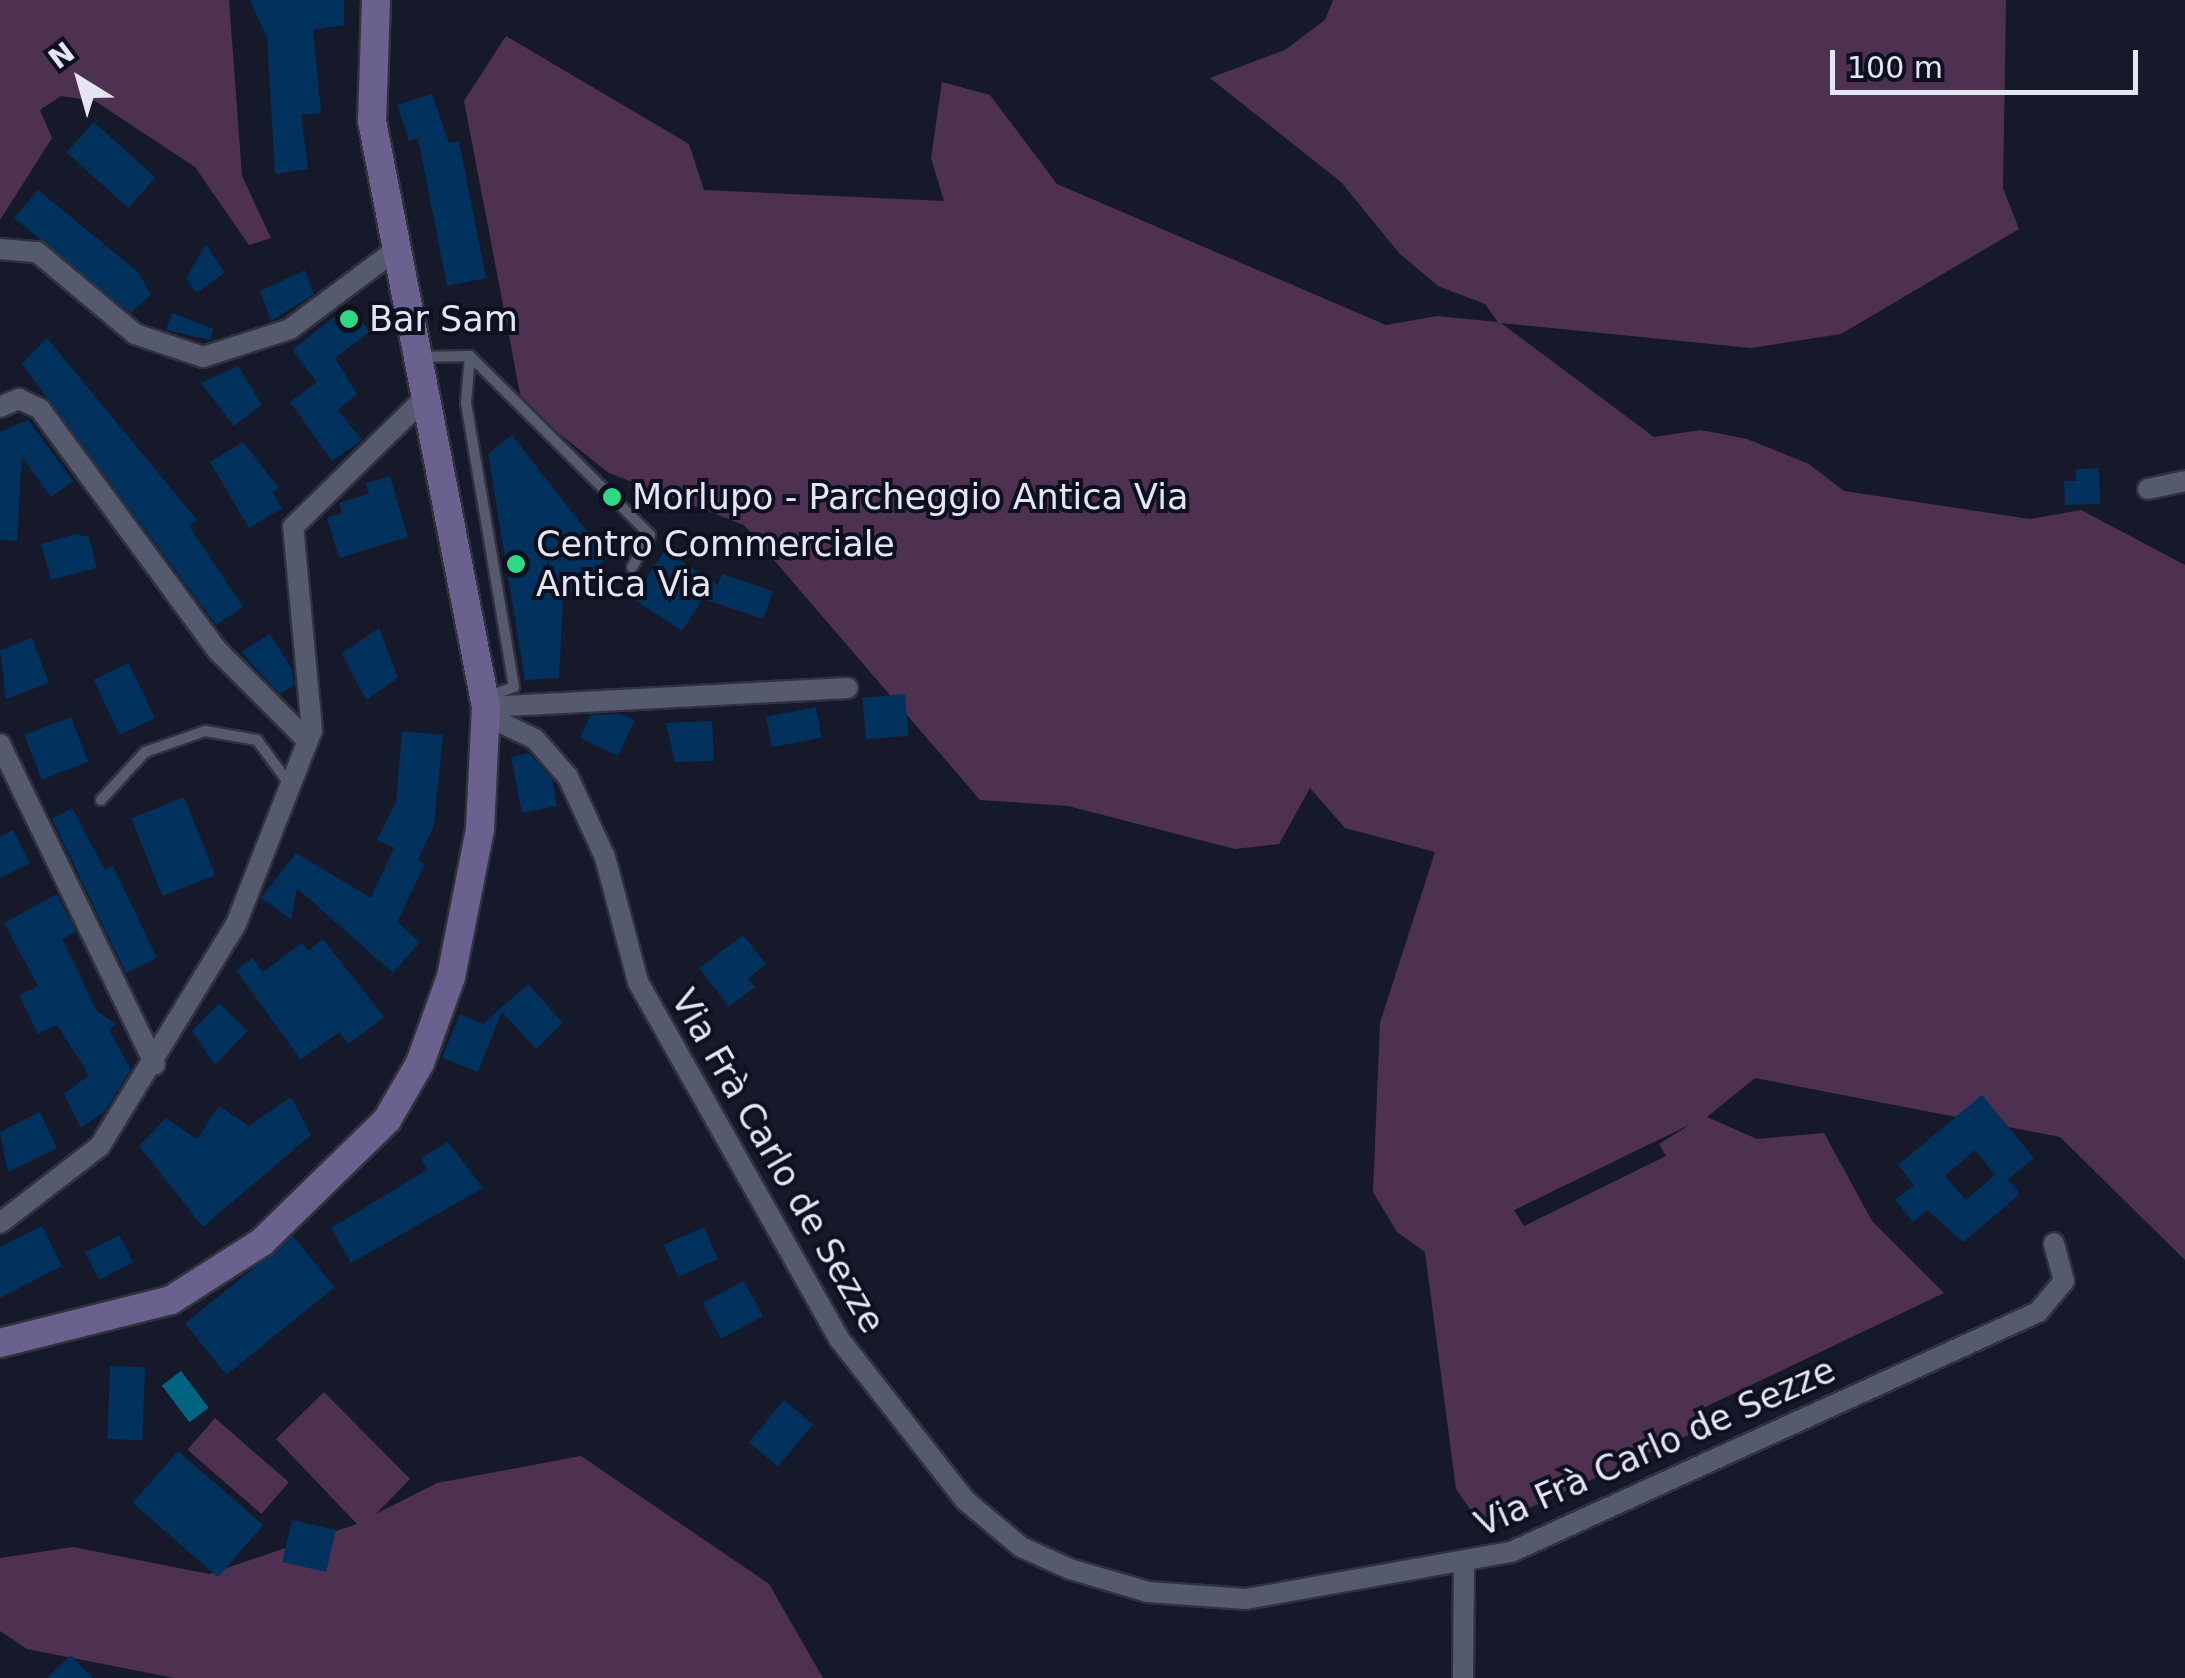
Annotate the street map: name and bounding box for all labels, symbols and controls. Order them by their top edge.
north arrow [30,30,130,130]
scale bar [1835,30,2142,92]
text: N [42,35,81,76]
text: 100 m [1847,50,1943,85]
place label: Bar Sam [369,298,518,340]
marker: Bar Sam [338,308,360,330]
place label: Morlupo - Parcheggio Antica Via [632,476,1188,518]
marker: Morlupo - Parcheggio Antica Via [601,486,623,508]
place label: Centro Commerciale Antica Via [536,523,895,605]
marker: Centro Commerciale Antica Via [505,553,527,575]
street label: Via Frà Carlo de Sezze [662,982,894,1340]
street label: Via Frà Carlo de Sezze [1469,1349,1841,1545]

